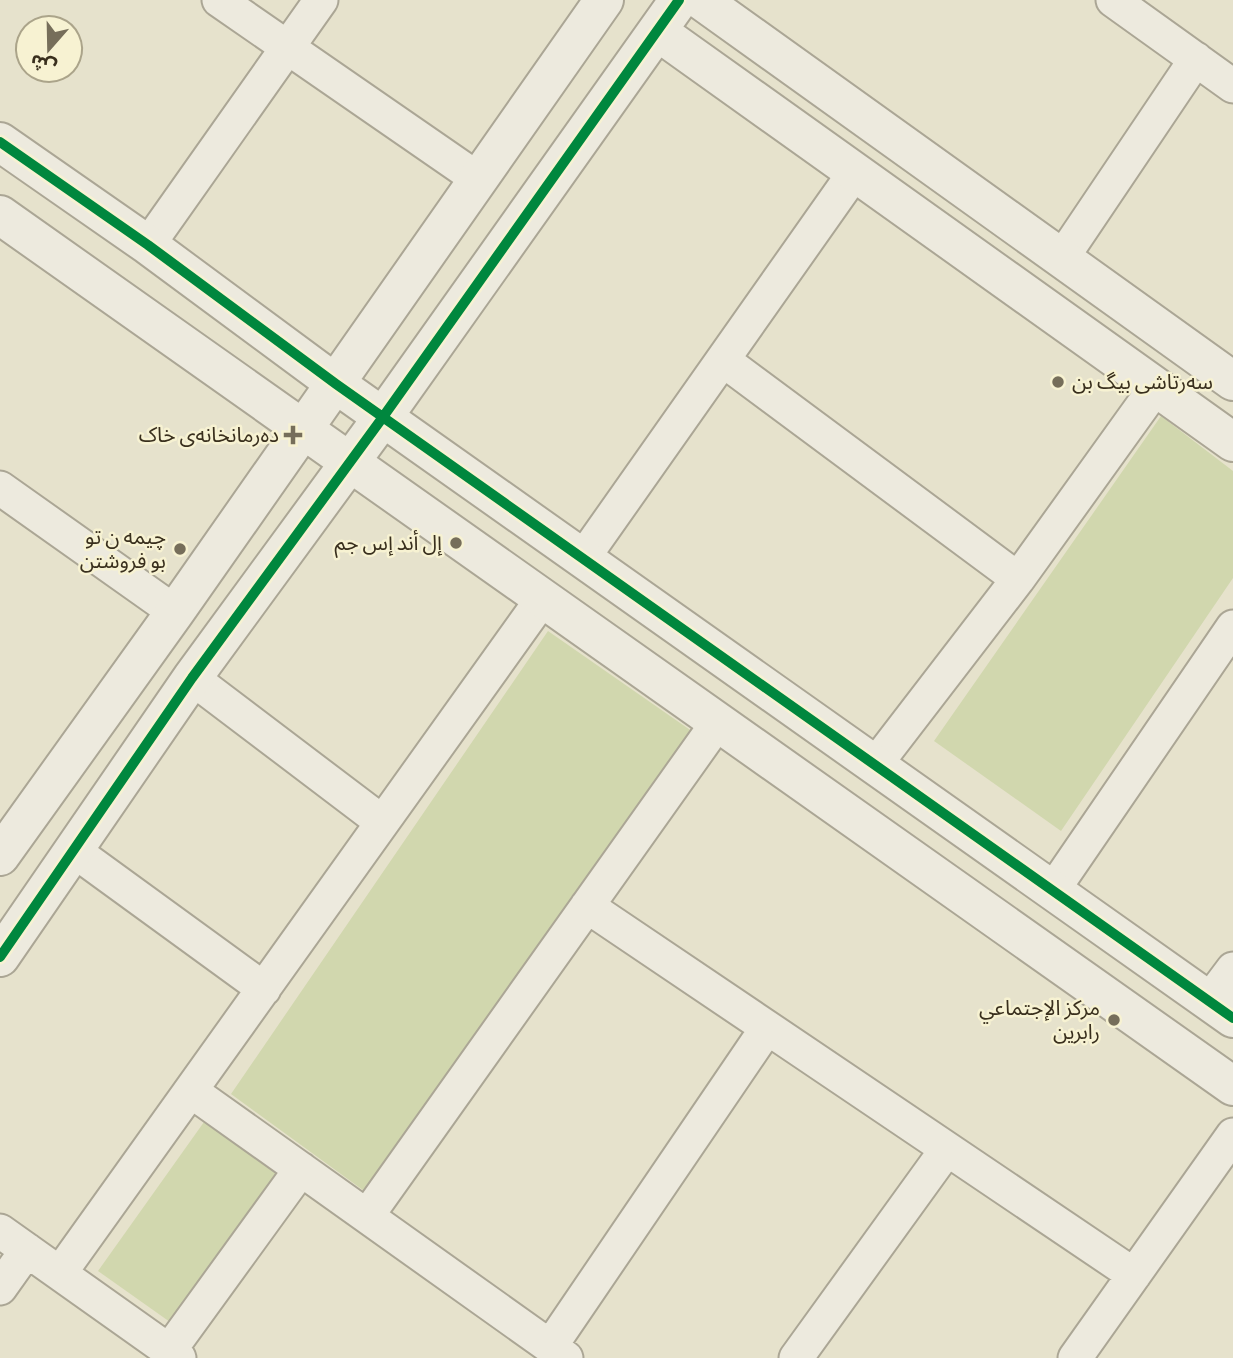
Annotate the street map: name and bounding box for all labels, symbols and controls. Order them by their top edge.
north arrow [14,14,84,84]
text: ش [28,50,59,79]
place label: سەرتاشی بیگ بن [1072,370,1213,394]
marker: سەرتاشی بیگ بن [1050,374,1066,390]
place label: دەرمانخانەی خاک [139,423,279,447]
marker: دەرمانخانەی خاک [285,427,301,443]
place label: چیمه ن تو بو فروشتن [80,525,166,573]
place label: إل أند إس جم [334,530,443,558]
marker: إل أند إس جم [448,535,464,551]
marker: چیمه ن تو بو فروشتن [172,541,188,557]
place label: مركز الإجتماعي رابرين [979,996,1100,1044]
marker: مركز الإجتماعي رابرين [1106,1012,1122,1028]

